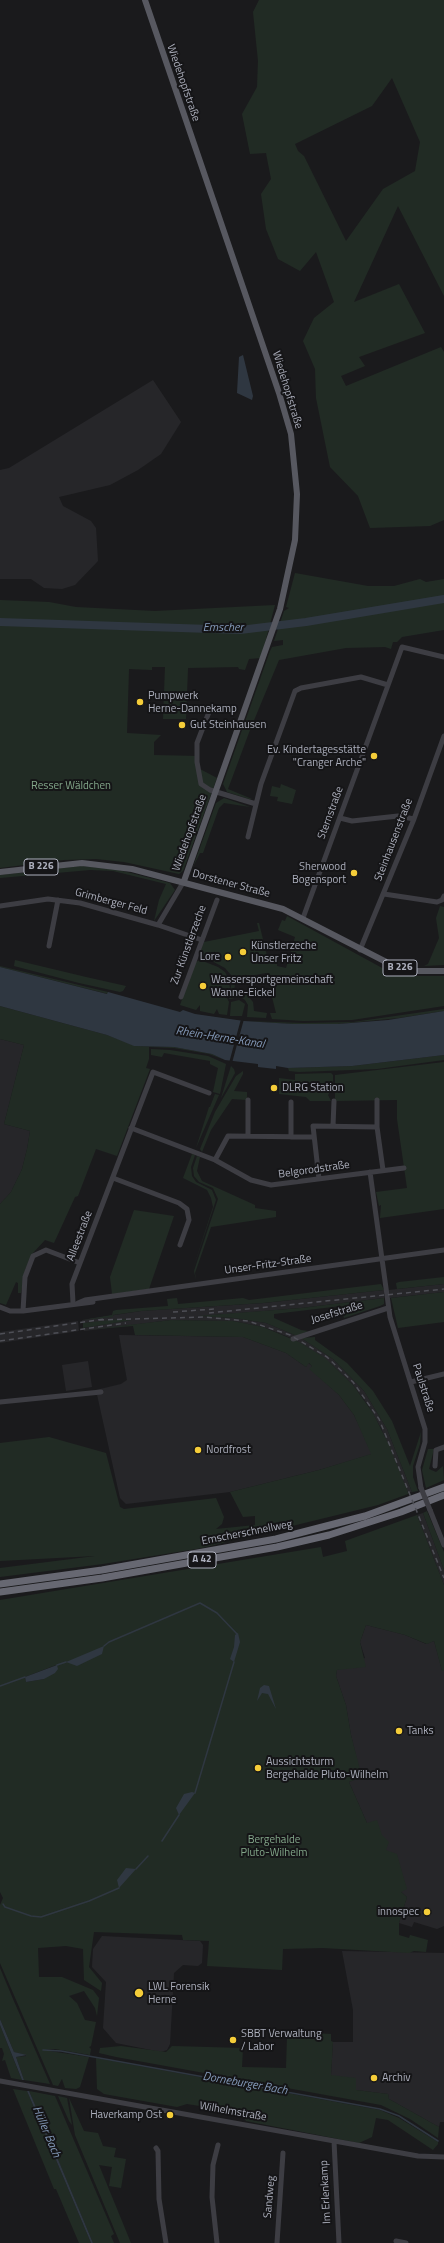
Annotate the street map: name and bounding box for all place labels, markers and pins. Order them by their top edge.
place label: Pumpwerk Herne-Dannekamp [148,689,237,715]
marker: Pumpwerk Herne-Dannekamp [135,697,145,707]
place label: Gut Steinhausen [190,718,266,732]
marker: Gut Steinhausen [177,720,187,730]
place label: Ev. Kindertagesstätte "Cranger Arche" [267,743,366,769]
marker: Ev. Kindertagesstätte "Cranger Arche" [369,751,379,761]
place label: Sherwood Bogensport [292,860,346,886]
marker: Sherwood Bogensport [349,868,359,878]
place label: Künstlerzeche Unser Fritz [251,939,317,965]
marker: Künstlerzeche Unser Fritz [238,947,248,957]
place label: Lore [200,950,220,964]
marker: Lore [223,952,233,962]
place label: Wassersportgemeinschaft Wanne-Eickel [211,973,333,999]
marker: Wassersportgemeinschaft Wanne-Eickel [198,981,208,991]
place label: DLRG Station [282,1081,344,1095]
marker: DLRG Station [269,1083,279,1093]
place label: Nordfrost [206,1443,251,1457]
marker: Nordfrost [193,1445,203,1455]
place label: Tanks [407,1724,434,1738]
marker: Tanks [394,1726,404,1736]
place label: Aussichtsturm Bergehalde Pluto-Wilhelm [266,1755,388,1781]
marker: Aussichtsturm Bergehalde Pluto-Wilhelm [253,1763,263,1773]
place label: innospec [378,1905,419,1919]
marker: innospec [422,1907,432,1917]
place label: LWL Forensik Herne [148,1980,210,2006]
marker: LWL Forensik Herne [133,1987,145,1999]
place label: SBBT Verwaltung / Labor [241,2027,322,2053]
marker: SBBT Verwaltung / Labor [228,2035,238,2045]
place label: Archiv [382,2071,411,2085]
marker: Archiv [369,2073,379,2083]
place label: Haverkamp Ost [90,2108,162,2122]
marker: Haverkamp Ost [165,2110,175,2120]

